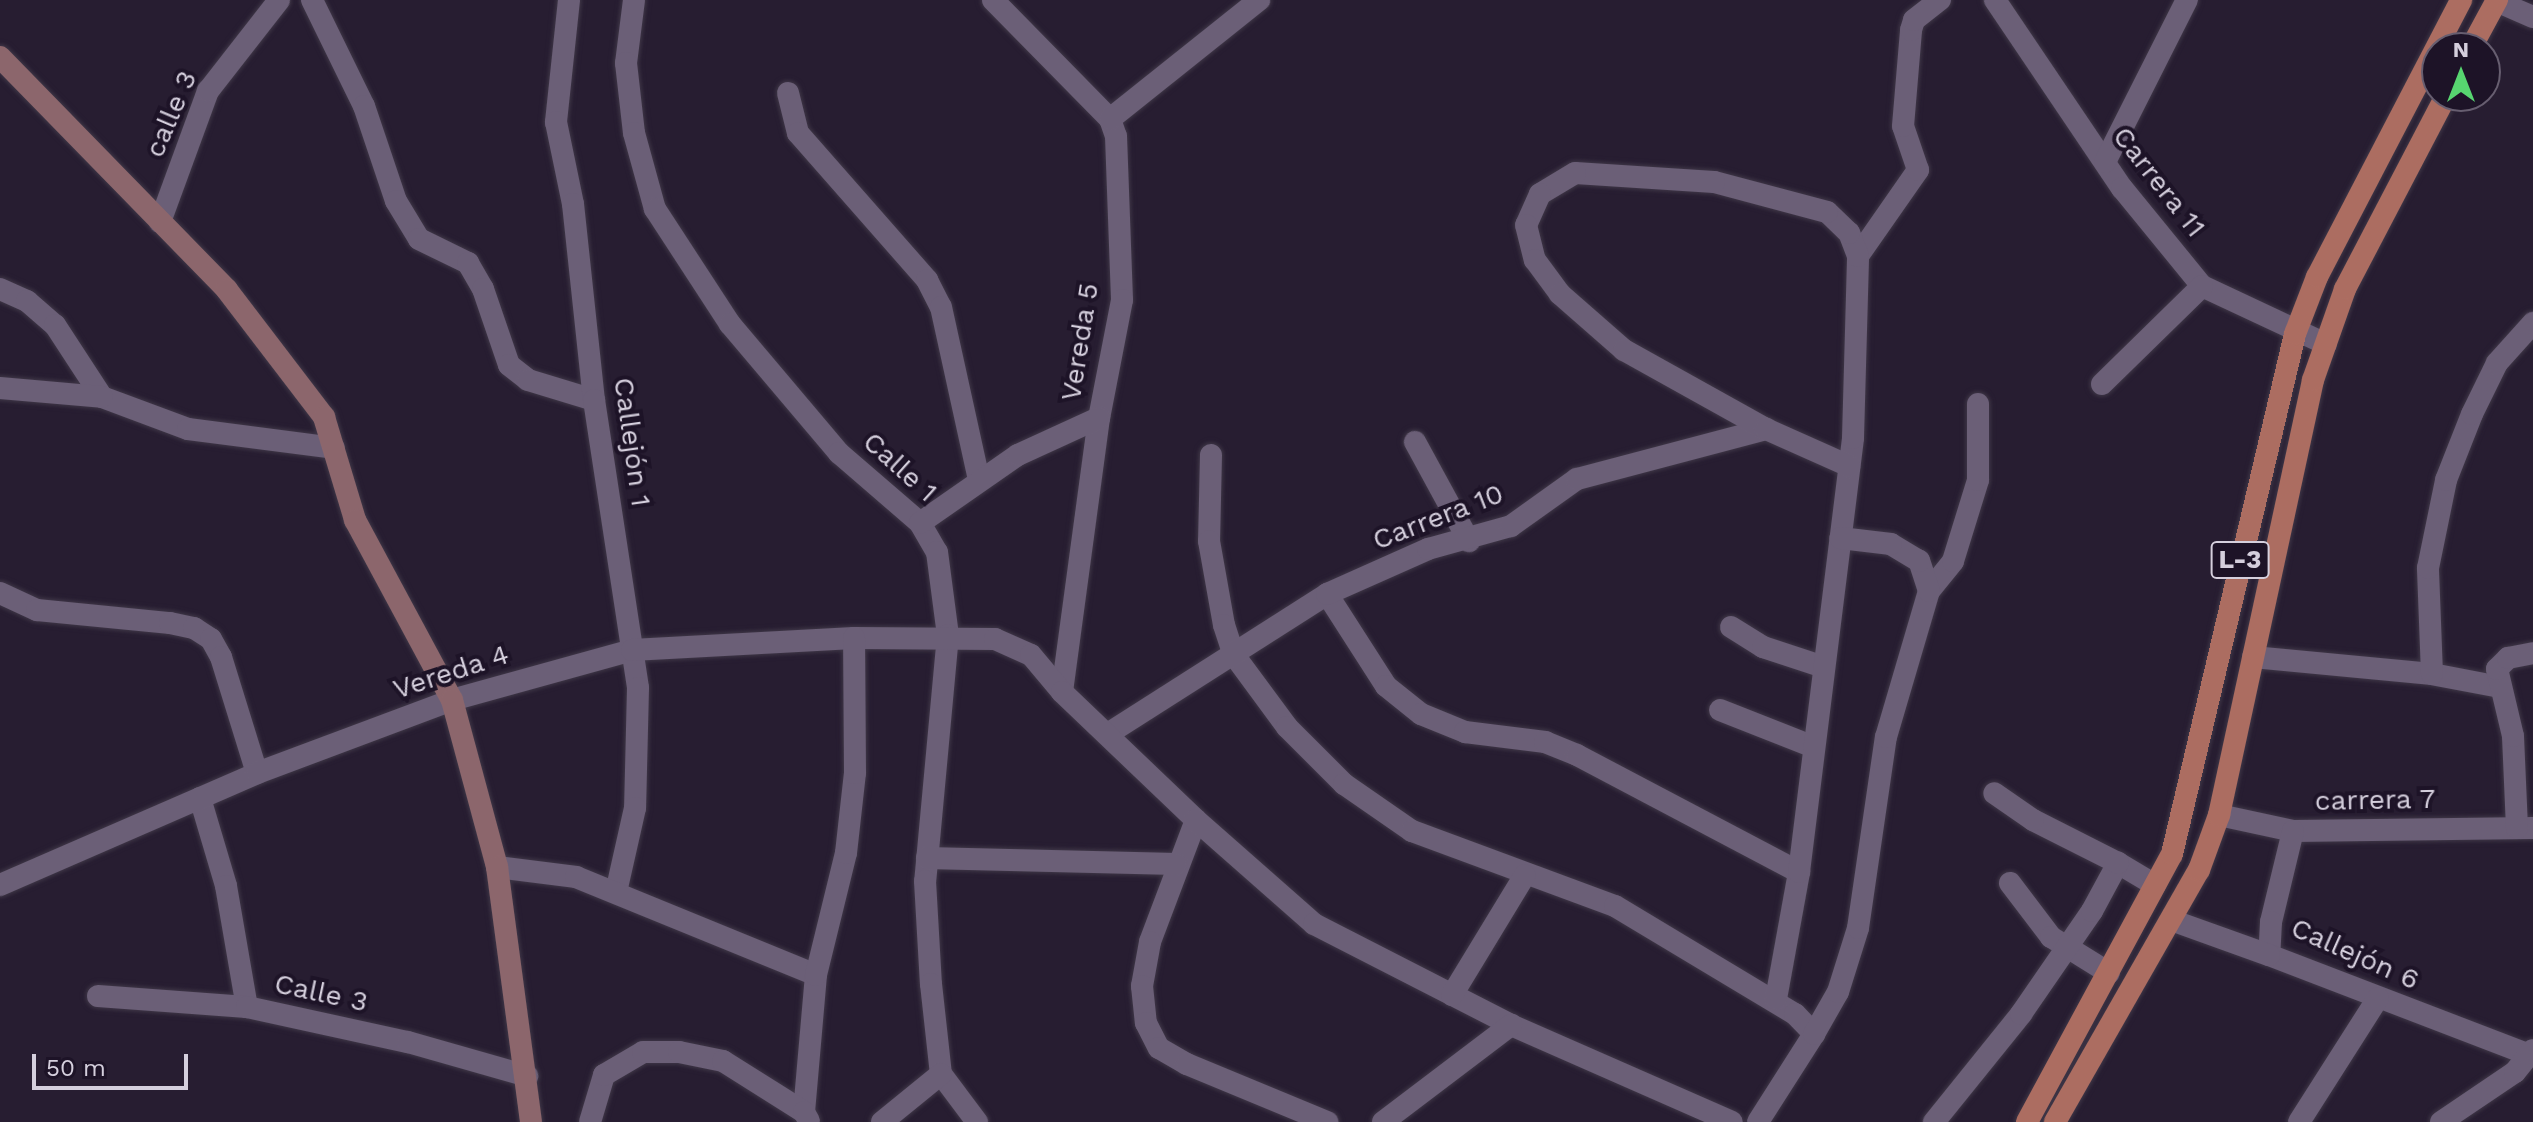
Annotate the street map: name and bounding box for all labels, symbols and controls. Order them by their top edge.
north arrow [2421,32,2501,112]
text: N [2453,37,2469,62]
street label: calle 3 [138,66,204,162]
street label: Carrera 11 [2105,120,2213,244]
street label: Vereda 5 [1054,280,1106,404]
street label: Callejón 1 [606,375,658,509]
street label: Calle 1 [856,425,944,509]
street label: Carrera 10 [1367,477,1509,557]
road number: L-3 [2210,538,2270,582]
street label: Vereda 4 [389,637,513,707]
street label: carrera 7 [2314,782,2436,818]
street label: Callejón 6 [2286,911,2424,997]
street label: Calle 3 [271,967,371,1019]
scale bar [36,1038,192,1088]
text: 50 m [46,1054,106,1082]

